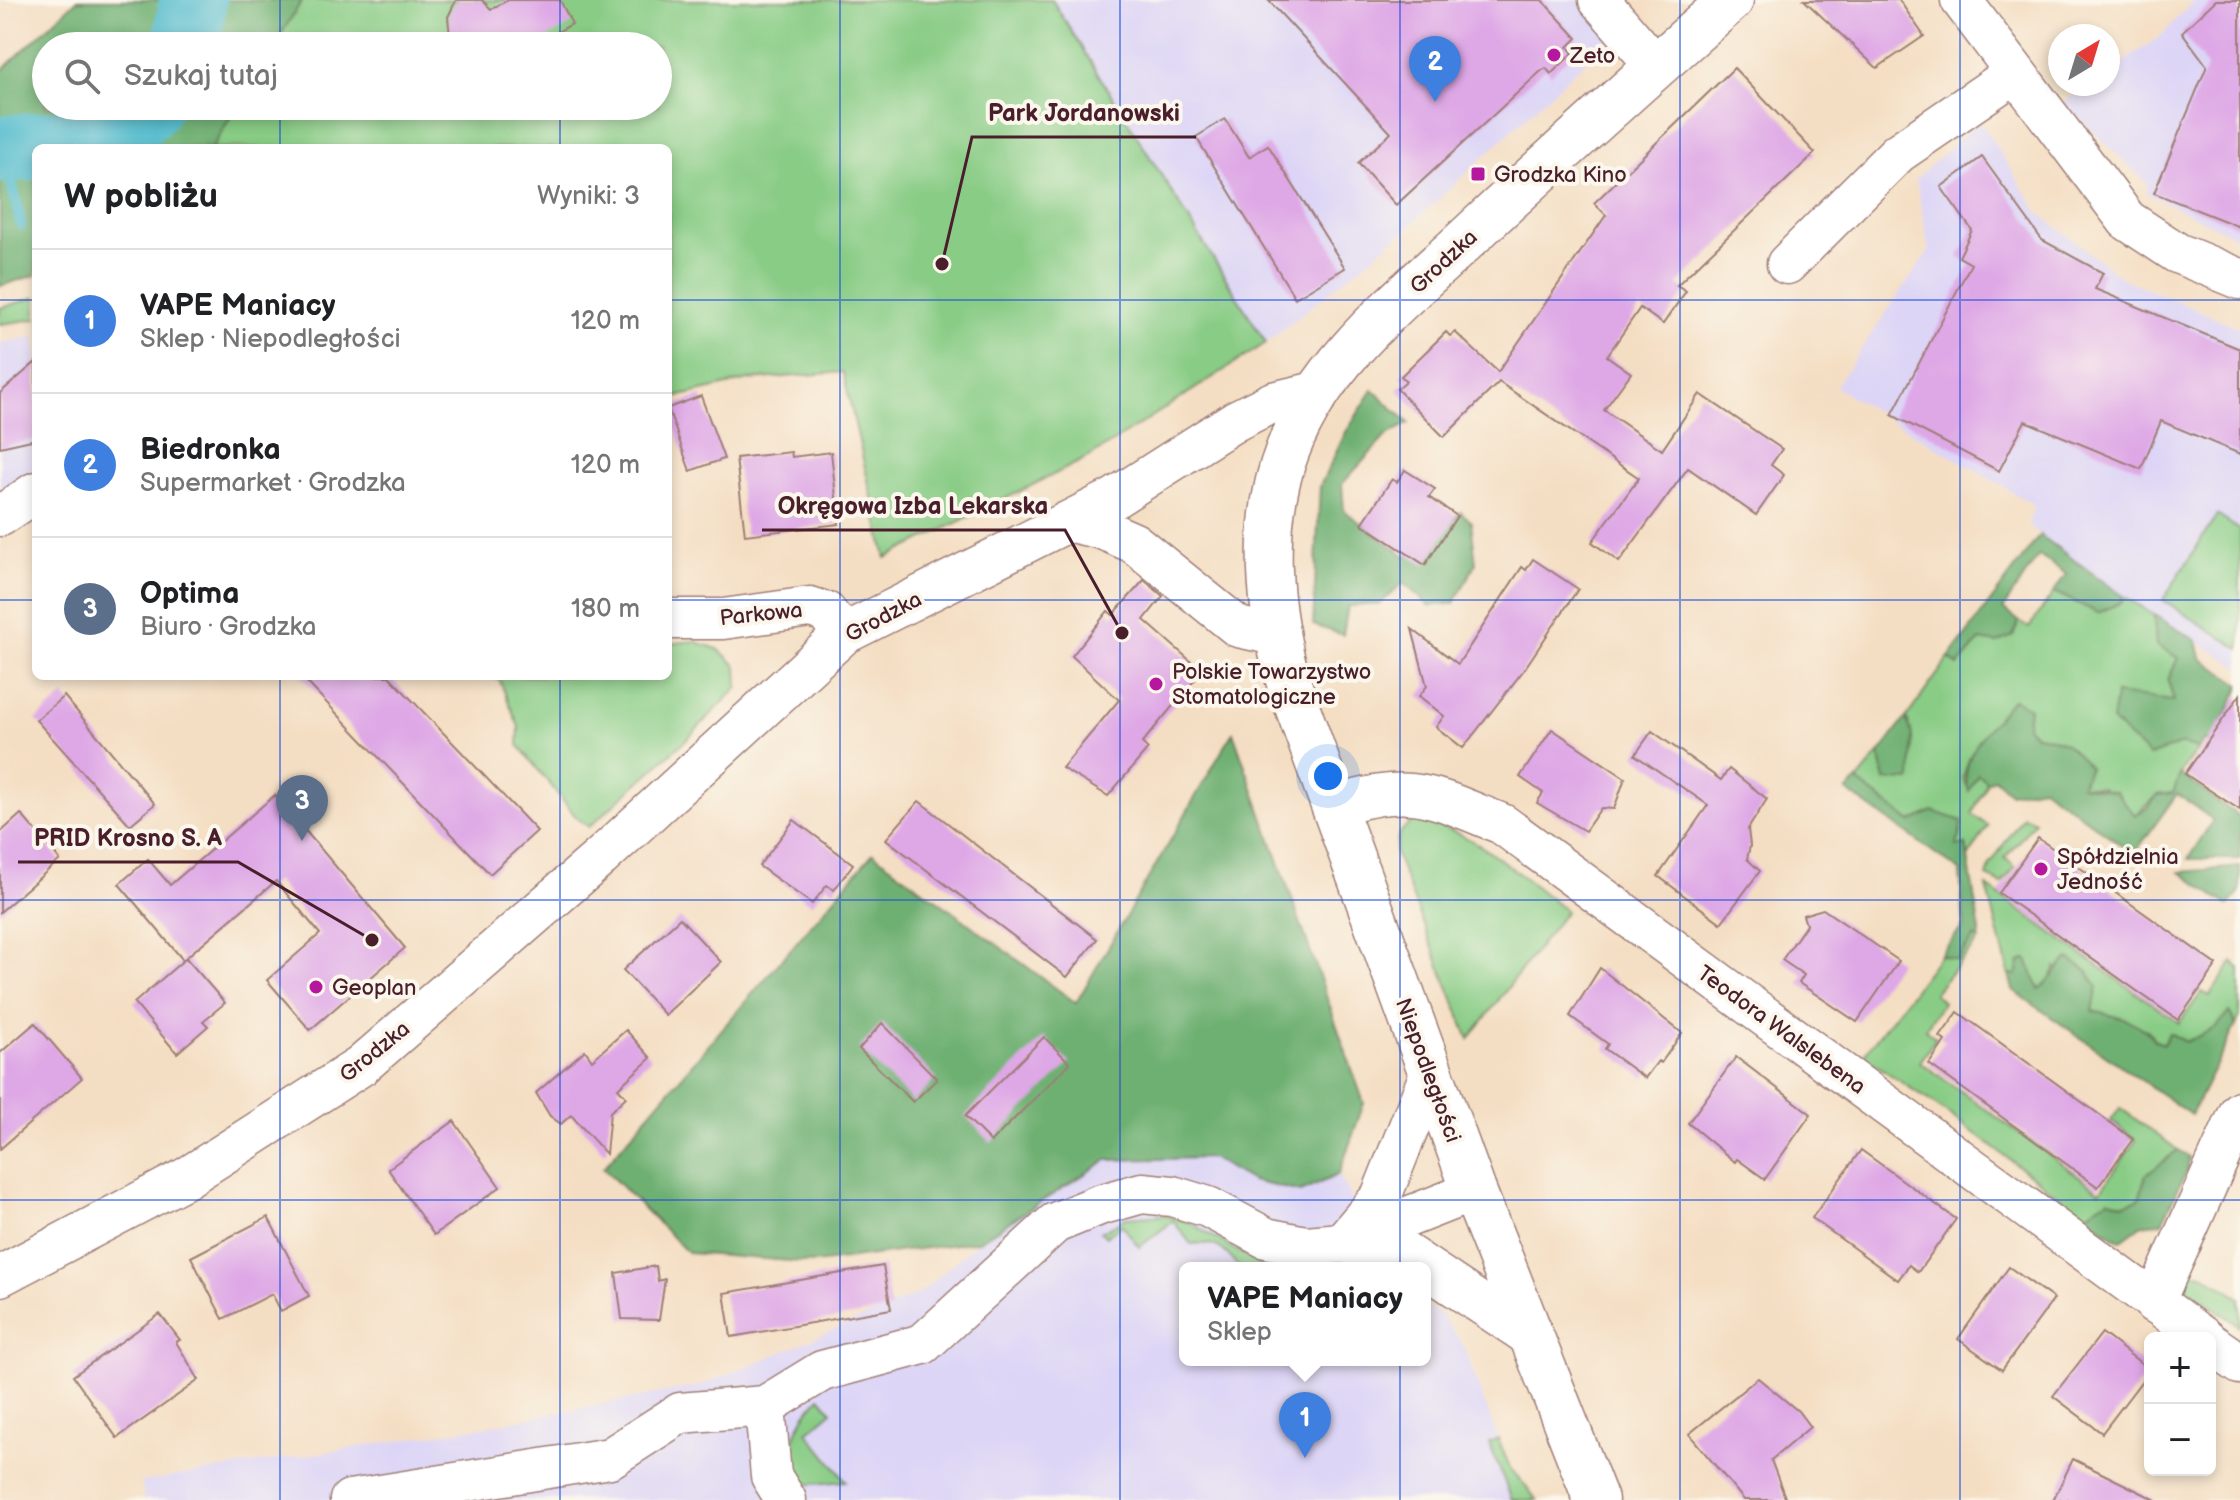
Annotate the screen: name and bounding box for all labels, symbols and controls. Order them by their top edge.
north arrow [2048,24,2120,96]
search box [32,32,672,120]
pin: 2 [1409,36,1461,102]
place label: Zeto [1569,43,1615,70]
marker: Zeto [1545,46,1563,64]
icon: search [60,54,104,98]
text: Szukaj tutaj [124,58,278,94]
callout: Park Jordanowski [972,89,1196,137]
text: Park Jordanowski [988,99,1180,128]
place label: Grodzka Kino [1494,162,1627,189]
marker: Grodzka Kino [1469,165,1487,183]
text: W pobliżu [64,176,218,217]
text: Wyniki: 3 [537,181,640,212]
street label: Grodzka [1405,224,1483,300]
text: VAPE Maniacy [140,288,336,324]
text: 1 [85,306,95,337]
text: 120 m [571,306,640,337]
text: Sklep · Niepodległości [140,324,401,355]
text: Biedronka [140,432,281,468]
text: 2 [82,450,98,481]
text: 120 m [571,450,640,481]
text: Supermarket · Grodzka [140,468,406,499]
callout: Okręgowa Izba Lekarska [762,482,1065,530]
text: Okręgowa Izba Lekarska [778,492,1048,521]
text: Optima [140,576,239,612]
street label: Grodzka [841,586,926,649]
text: 3 [82,594,98,625]
text: 180 m [571,594,640,625]
street label: Parkowa [718,597,804,632]
text: Biuro · Grodzka [140,612,316,643]
place label: Polskie Towarzystwo Stomatologiczne [1172,659,1371,711]
marker: Polskie Towarzystwo Stomatologiczne [1147,675,1165,693]
your location [1308,756,1348,796]
pin: 3 [276,775,328,841]
callout: PRID Krosno S. A [18,814,238,862]
text: PRID Krosno S. A [34,824,222,853]
place label: Spółdzielnia Jedność [2057,844,2179,896]
marker: Spółdzielnia Jedność [2032,860,2050,878]
street label: Teodora Walslebena [1692,960,1871,1100]
place label: Geoplan [332,975,416,1002]
marker: Geoplan [307,978,325,996]
street label: Niepodległości [1389,995,1466,1146]
street label: Grodzka [334,1016,415,1089]
popup [1179,1262,1431,1366]
text: VAPE Maniacy [1207,1281,1403,1317]
text: Sklep [1207,1317,1272,1348]
map controls [2144,1332,2216,1476]
button: + [2144,1332,2216,1404]
pin: 1 [1279,1392,1331,1458]
button: − [2144,1404,2216,1476]

